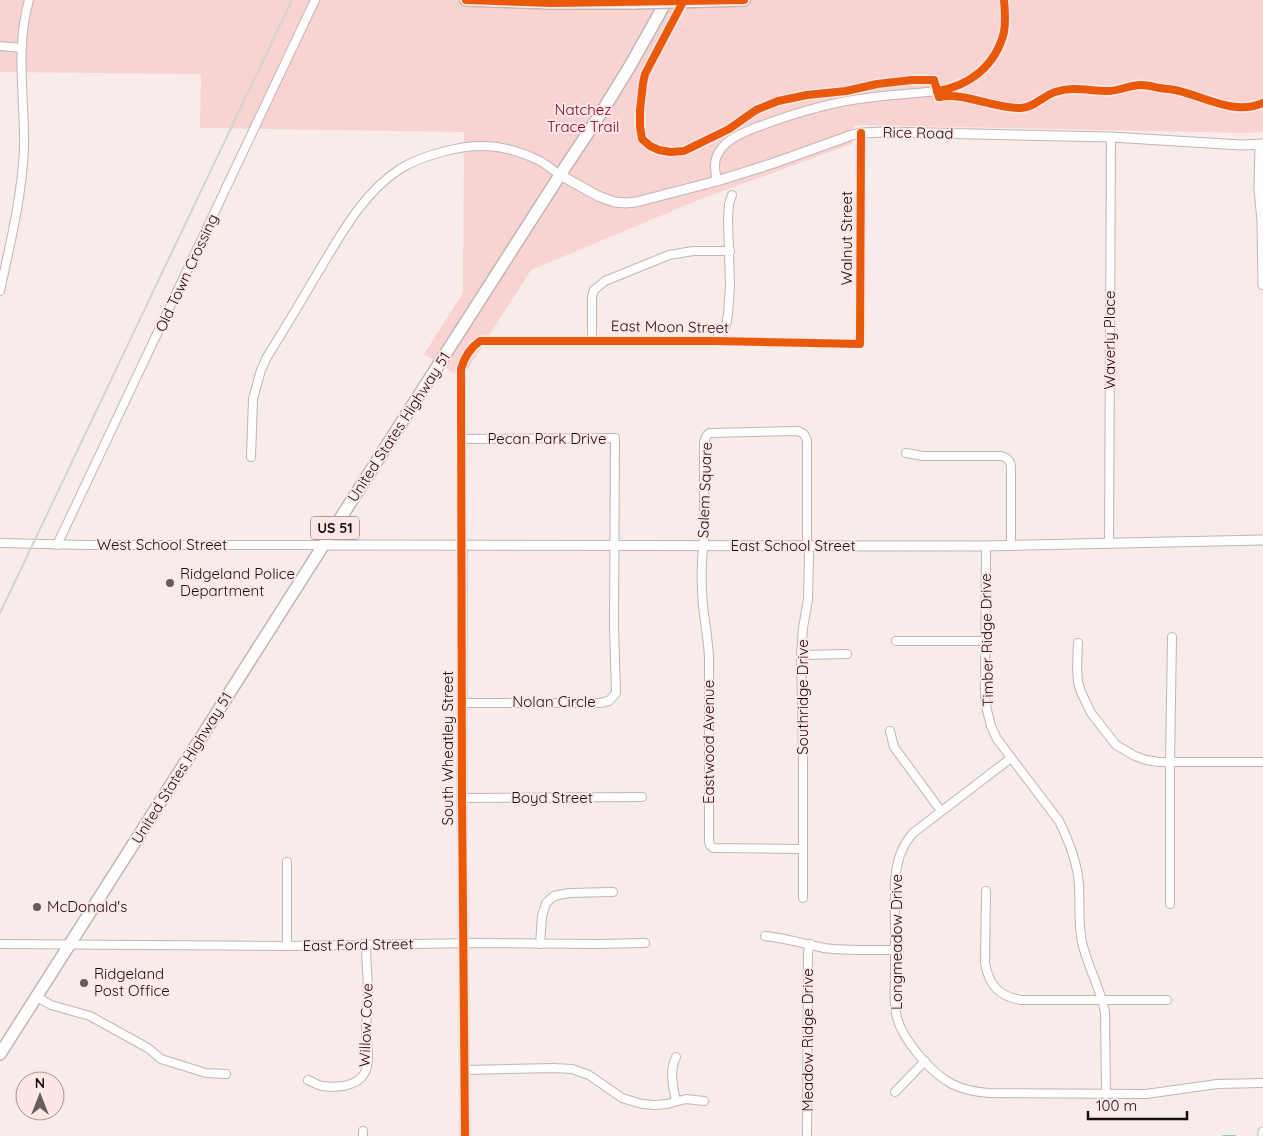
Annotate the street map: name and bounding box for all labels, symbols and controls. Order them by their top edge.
park label: Natchez Trace Trail [547,100,619,136]
street label: Rice Road [882,122,954,143]
street label: Walnut Street [837,191,856,285]
street label: Old Town Crossing [151,211,222,335]
street label: Waverly Place [1100,291,1119,389]
street label: East Moon Street [611,316,729,337]
street label: United States Highway 51 [343,348,454,505]
street label: Pecan Park Drive [488,429,606,448]
street label: Salem Square [693,442,716,538]
road number: US 51 [311,516,359,540]
street label: West School Street [97,535,227,554]
street label: East School Street [730,536,856,555]
place label: Ridgeland Police Department [180,564,295,600]
street label: Timber Ridge Drive [976,573,997,707]
marker: Ridgeland Police Department [164,577,176,589]
street label: Southridge Drive [793,639,812,755]
street label: South Wheatley Street [438,671,457,825]
street label: Eastwood Avenue [699,680,718,804]
street label: United States Highway 51 [127,688,236,847]
street label: Nolan Circle [512,692,596,711]
street label: Boyd Street [511,788,593,807]
street label: Longmeadow Drive [887,874,906,1010]
place label: McDonald's [47,897,127,916]
marker: McDonald's [31,901,43,913]
street label: East Ford Street [302,934,414,955]
place label: Ridgeland Post Office [94,964,170,1000]
street label: Meadow Ridge Drive [798,968,817,1112]
marker: Ridgeland Post Office [78,977,90,989]
street label: Willow Cove [355,983,376,1067]
north arrow [15,1071,65,1121]
text: N [35,1074,45,1092]
scale bar [1088,1088,1187,1120]
text: 100 m [1096,1096,1137,1115]

